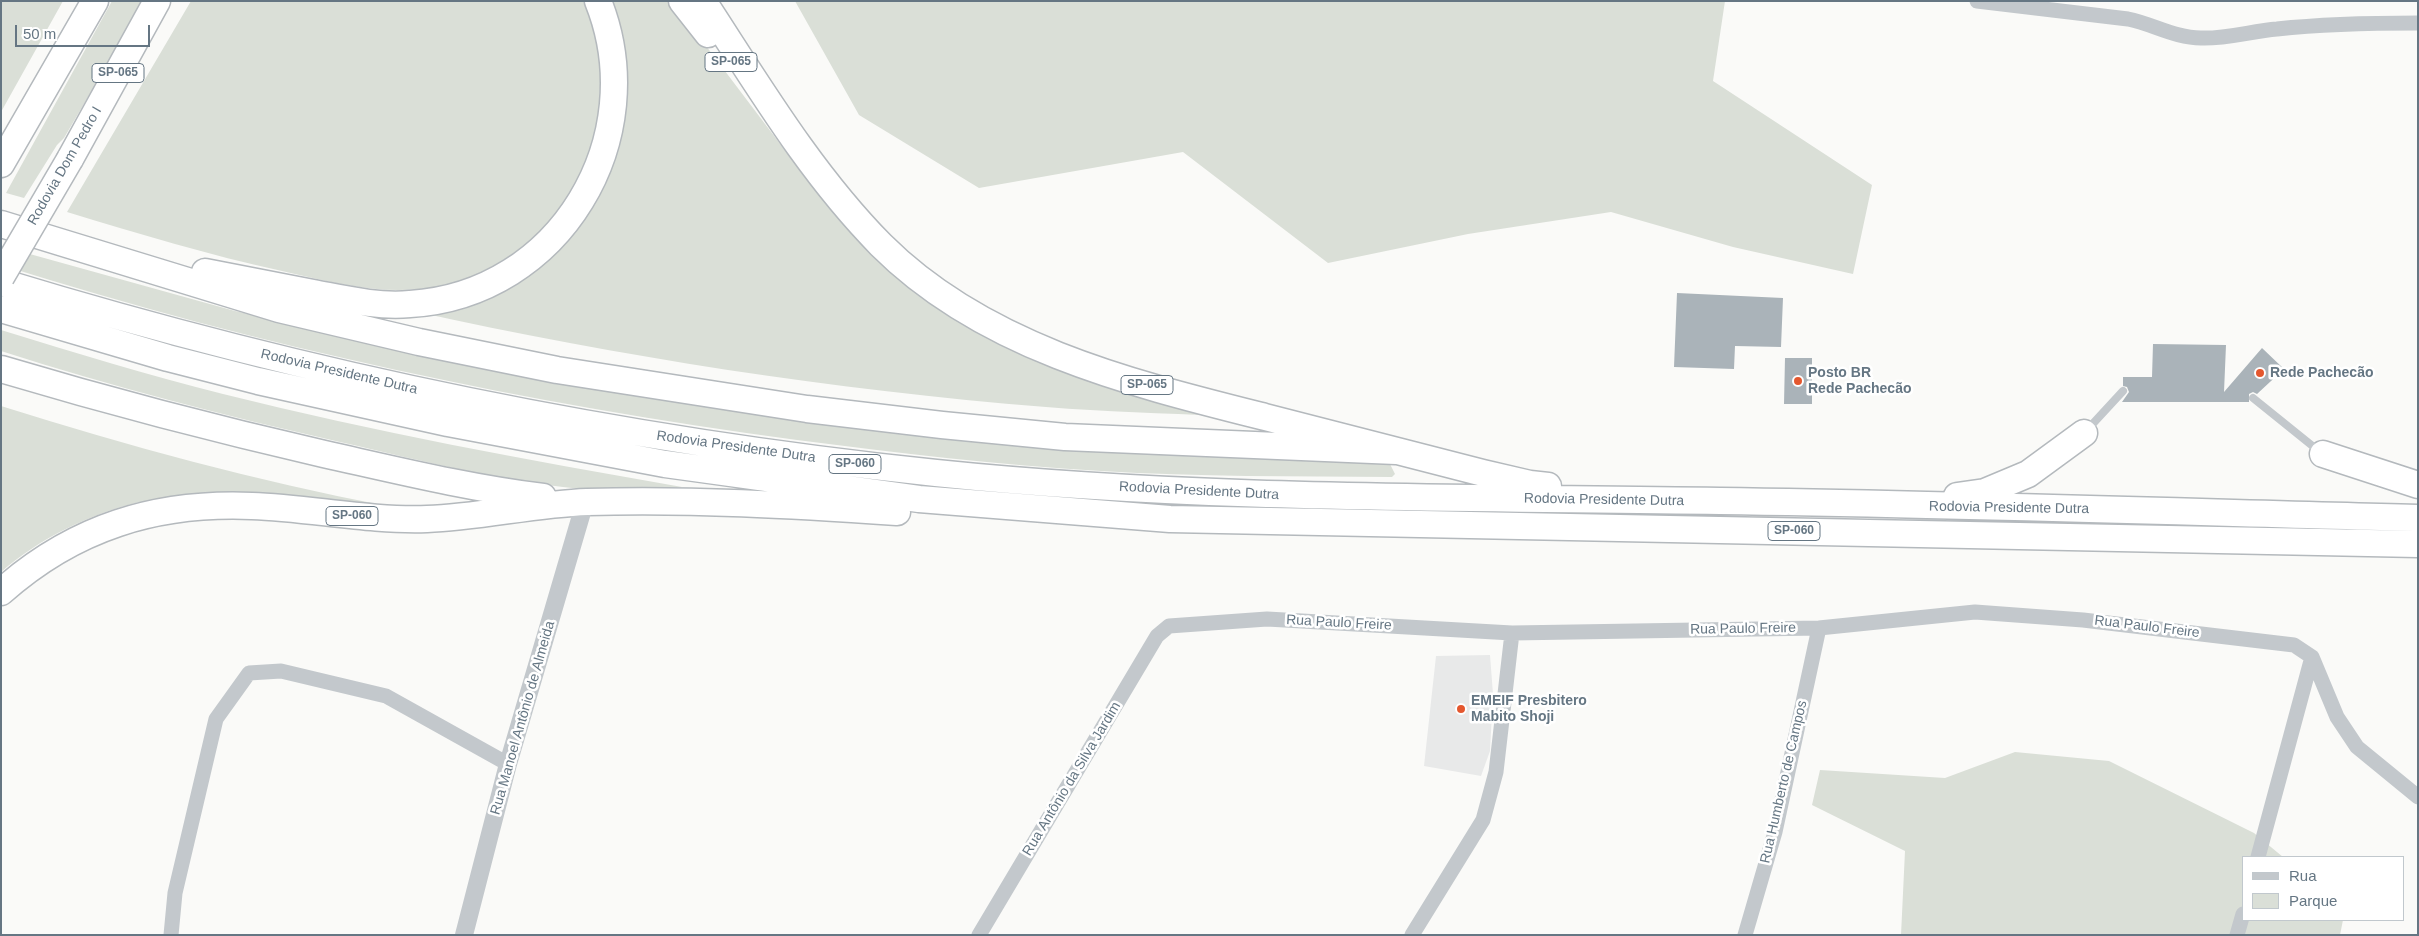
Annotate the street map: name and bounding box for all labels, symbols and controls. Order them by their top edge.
scale bar [18,15,152,47]
text: 50 m [23,25,56,42]
road number: SP-065 [705,52,757,72]
road number: SP-065 [92,64,144,82]
street label: Rodovia Dom Pedro I [24,104,106,228]
street label: Rodovia Presidente Dutra [259,346,419,398]
place label: Posto BR Rede Pachecão [1808,365,1911,398]
place label: Rede Pachecão [2270,365,2373,381]
marker: Rede Pachecão [2254,367,2266,379]
marker: Posto BR Rede Pachecão [1792,375,1804,387]
road number: SP-065 [1121,376,1173,394]
street label: Rodovia Presidente Dutra [655,428,817,466]
road number: SP-060 [829,454,881,474]
street label: Rodovia Presidente Dutra [1119,478,1279,504]
street label: Rodovia Presidente Dutra [1524,490,1684,510]
street label: Rodovia Presidente Dutra [1929,498,2089,518]
road number: SP-060 [326,506,378,526]
road number: SP-060 [1768,522,1820,540]
street label: Rua Paulo Freire [1286,612,1392,634]
street label: Rua Paulo Freire [2093,612,2201,642]
street label: Rua Manoel Antônio de Almeida [487,619,559,817]
street label: Rua Paulo Freire [1690,620,1796,638]
place label: EMEIF Presbitero Mabito Shoji [1471,693,1587,726]
street label: Rua Antônio da Silva Jardim [1019,699,1125,859]
street label: Rua Humberto de Campos [1757,699,1811,865]
marker: EMEIF Presbitero Mabito Shoji [1455,703,1467,715]
legend [2242,856,2404,921]
text: Rua [2289,867,2317,884]
text: Parque [2289,892,2337,909]

